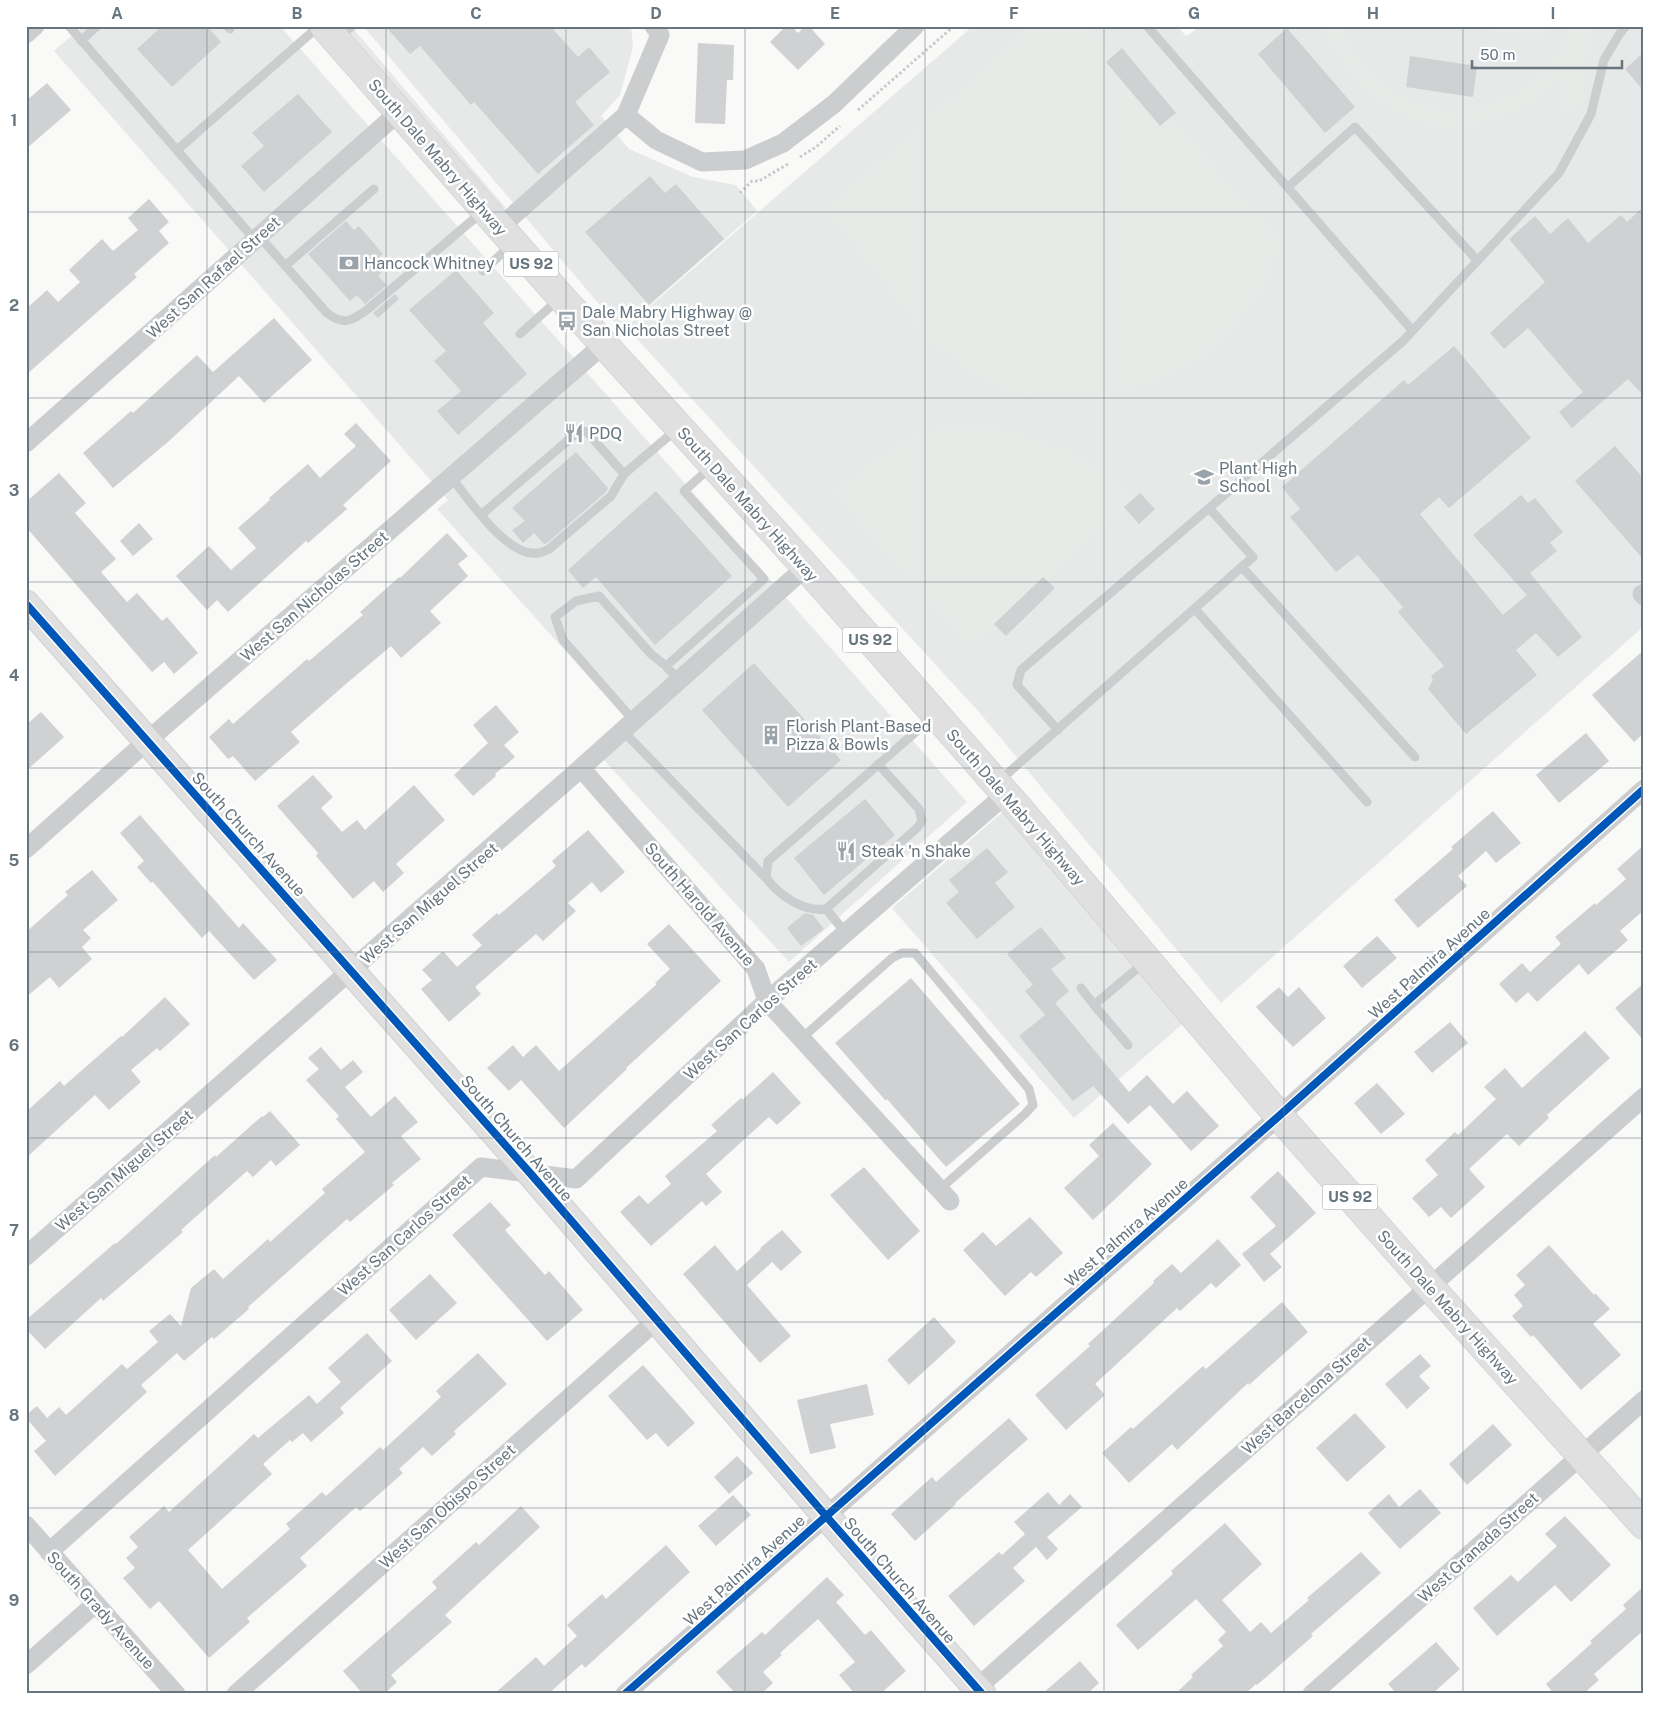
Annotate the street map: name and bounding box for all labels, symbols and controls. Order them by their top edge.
text: A [111,4,123,23]
text: B [292,4,303,23]
text: C [470,4,482,23]
text: D [650,4,662,23]
text: E [830,4,840,23]
text: F [1009,4,1019,23]
text: G [1188,4,1200,23]
text: H [1367,4,1379,23]
text: I [1551,4,1555,23]
scale bar [1472,38,1622,70]
text: 50 m [1480,46,1515,63]
street label: South Dale Mabry Highway [364,75,511,240]
text: 1 [11,111,17,130]
street label: West San Rafael Street [143,212,284,342]
bank icon: Hancock Whitney [338,252,360,274]
road number: US 92 [504,252,558,276]
place label: Hancock Whitney [364,254,495,273]
text: 2 [9,296,19,315]
place label: Dale Mabry Highway @ San Nicholas Street [582,303,752,340]
bus stop icon: Dale Mabry Highway @ San Nicholas Street [556,310,578,332]
restaurant icon: PDQ [563,422,585,444]
street label: South Dale Mabry Highway [673,423,822,586]
place label: PDQ [589,424,622,443]
place label: Plant High School [1219,459,1297,496]
school or university icon: Plant High School [1193,466,1215,488]
text: 3 [9,481,19,500]
street label: West San Nicholas Street [237,527,392,666]
road number: US 92 [842,628,898,652]
text: 4 [9,666,20,685]
place label: Florish Plant-Based Pizza & Bowls [786,717,931,754]
building icon: Florish Plant-Based Pizza & Bowls [760,724,782,746]
street label: South Dale Mabry Highway [942,725,1089,890]
street label: South Church Avenue [188,768,309,900]
street label: West San Miguel Street [357,839,502,968]
street label: South Harold Avenue [641,839,758,970]
restaurant icon: Steak 'n Shake [835,840,857,862]
place label: Steak 'n Shake [861,842,971,861]
text: 5 [9,851,20,870]
street label: West Palmira Avenue [1365,904,1494,1023]
street label: West San Carlos Street [680,955,821,1084]
text: 6 [9,1036,19,1055]
street label: South Church Avenue [457,1071,577,1205]
street label: West San Miguel Street [52,1106,197,1235]
street label: West San Carlos Street [334,1171,475,1300]
street label: West Palmira Avenue [1061,1174,1192,1291]
road number: US 92 [1322,1184,1378,1210]
text: 7 [9,1221,19,1240]
street label: South Dale Mabry Highway [1373,1226,1522,1389]
street label: West Barcelona Street [1238,1332,1375,1458]
text: 8 [9,1406,20,1425]
street label: West San Obispo Street [375,1440,519,1572]
street label: West Granada Street [1414,1488,1542,1606]
street label: West Palmira Avenue [680,1511,809,1630]
street label: South Church Avenue [840,1513,960,1647]
street label: South Grady Avenue [43,1548,158,1673]
text: 9 [9,1591,19,1610]

